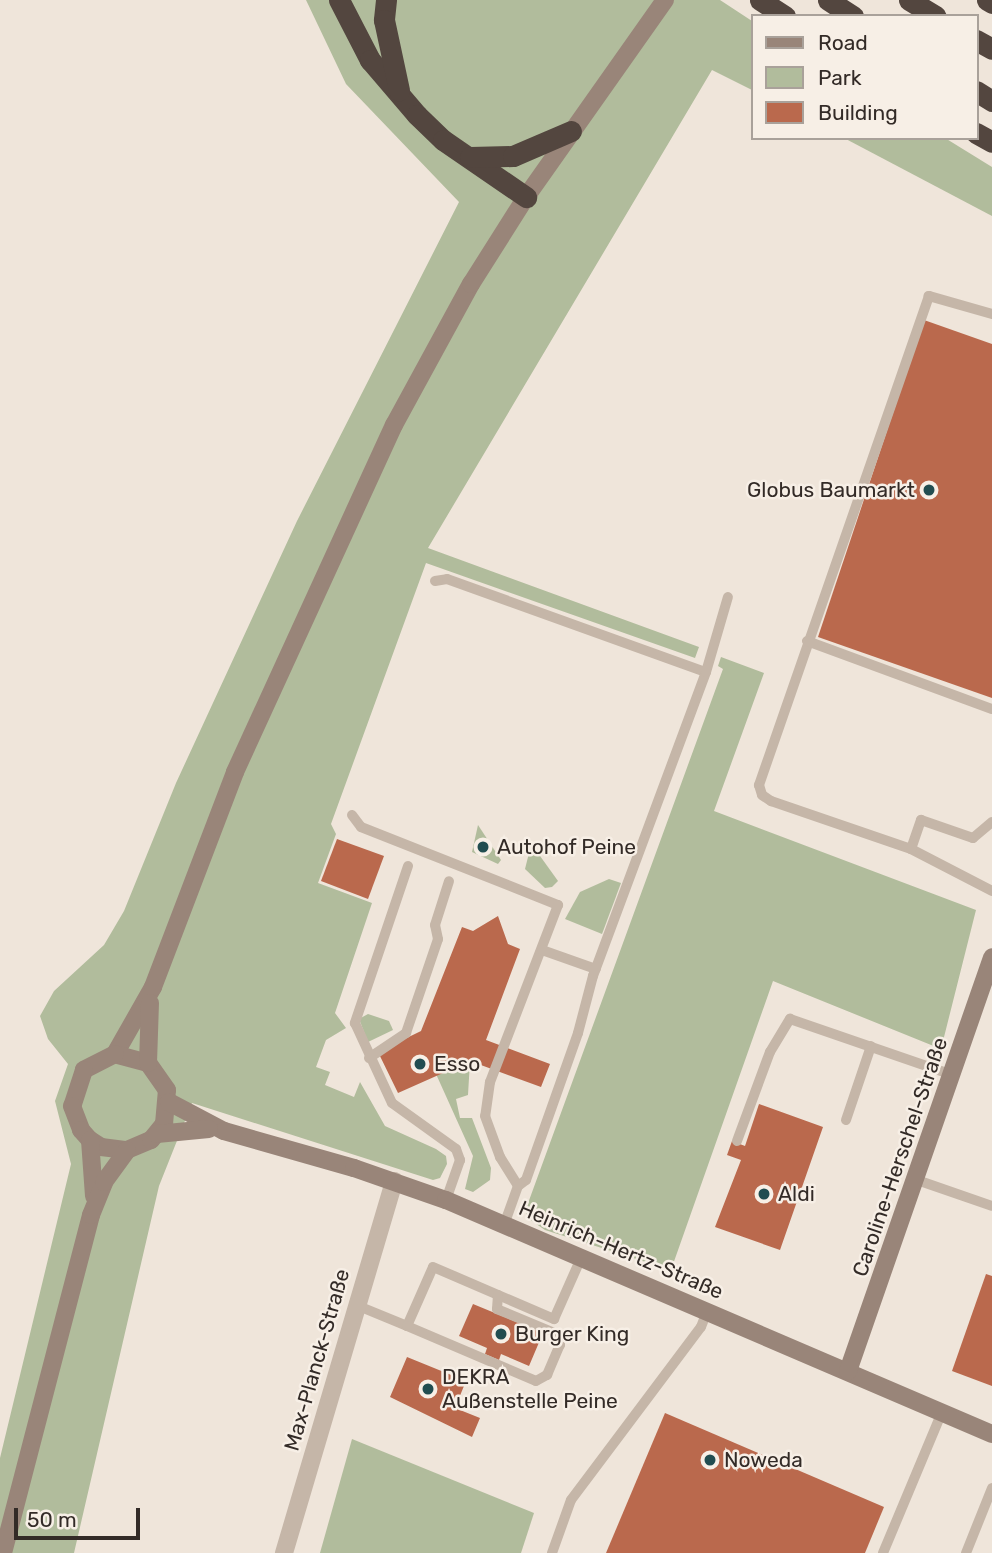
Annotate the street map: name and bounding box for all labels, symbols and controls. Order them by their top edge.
legend [750,14,978,140]
text: Road [818,30,868,55]
text: Park [818,65,862,90]
text: Building [818,100,898,125]
place label: Globus Baumarkt [747,477,915,503]
marker: Globus Baumarkt [921,482,937,498]
place label: Autohof Peine [497,834,636,860]
marker: Autohof Peine [475,839,491,855]
street label: Caroline-Herschel-Straße [847,1034,953,1280]
place label: Esso [434,1051,480,1077]
marker: Esso [412,1056,428,1072]
place label: Aldi [778,1181,815,1207]
marker: Aldi [756,1186,772,1202]
street label: Heinrich-Hertz-Straße [515,1195,727,1305]
street label: Max-Planck-Straße [279,1266,355,1454]
place label: Burger King [515,1321,630,1347]
marker: Burger King [493,1326,509,1342]
place label: DEKRA Außenstelle Peine [442,1364,618,1414]
marker: DEKRA Außenstelle Peine [420,1381,436,1397]
place label: Noweda [724,1447,803,1473]
marker: Noweda [702,1452,718,1468]
scale bar [18,1494,144,1538]
text: 50 m [27,1507,77,1532]

